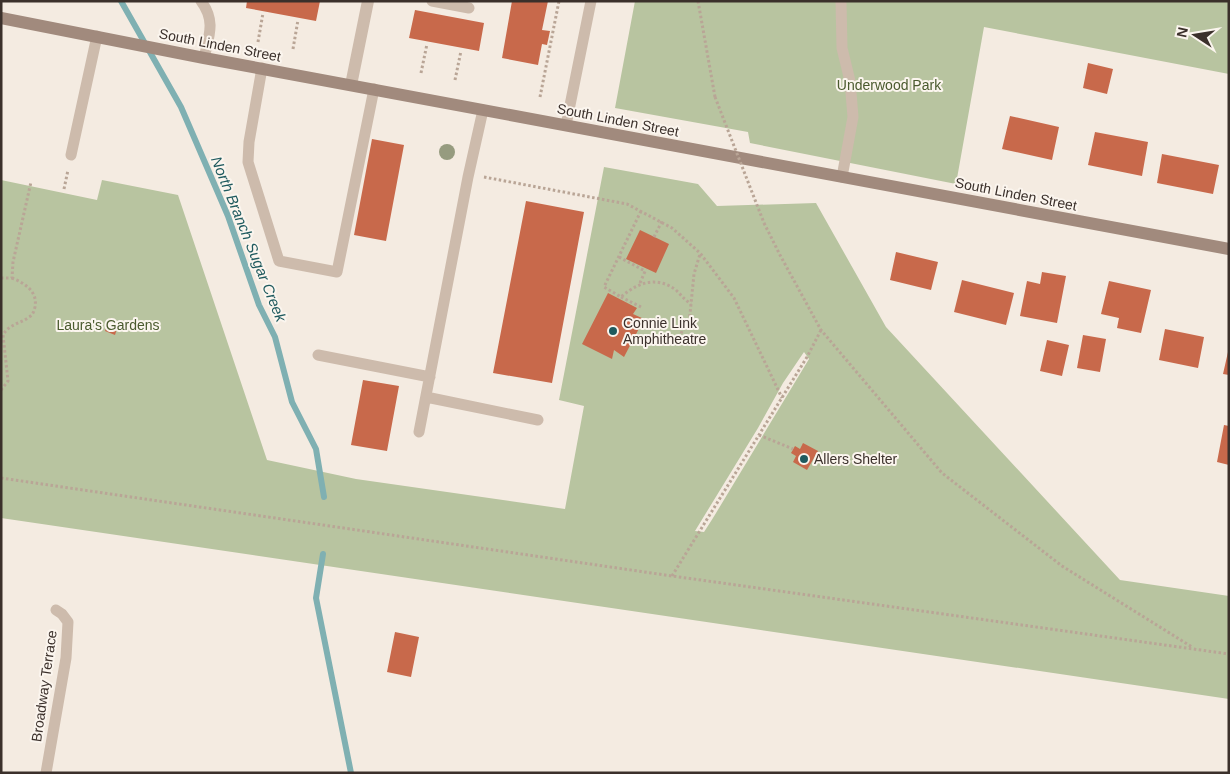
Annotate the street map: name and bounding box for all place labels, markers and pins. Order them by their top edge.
place label: Connie Link Amphitheatre [623,315,706,347]
marker: Connie Link Amphitheatre [607,325,619,337]
place label: Allers Shelter [814,451,898,467]
marker: Allers Shelter [798,453,810,465]

